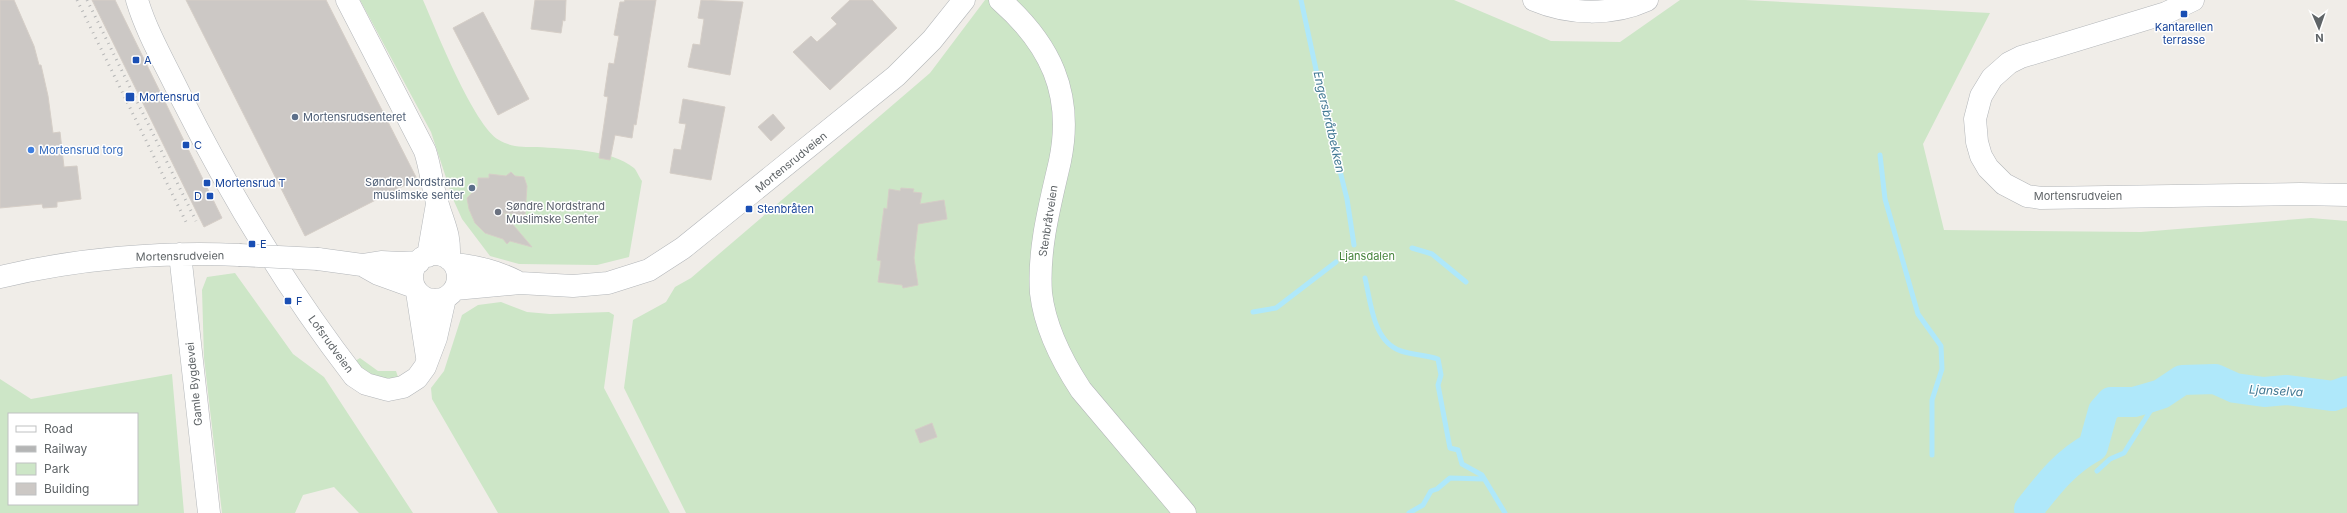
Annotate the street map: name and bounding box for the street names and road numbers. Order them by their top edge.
street label: Mortensrudveien [752,129,830,195]
street label: Stenbråtveien [1035,184,1061,258]
street label: Mortensrudveien [2034,189,2122,203]
street label: Mortensrudveien [136,248,224,264]
street label: Lofsrudveien [305,312,357,376]
street label: Gamle Bygdevei [183,341,205,427]

